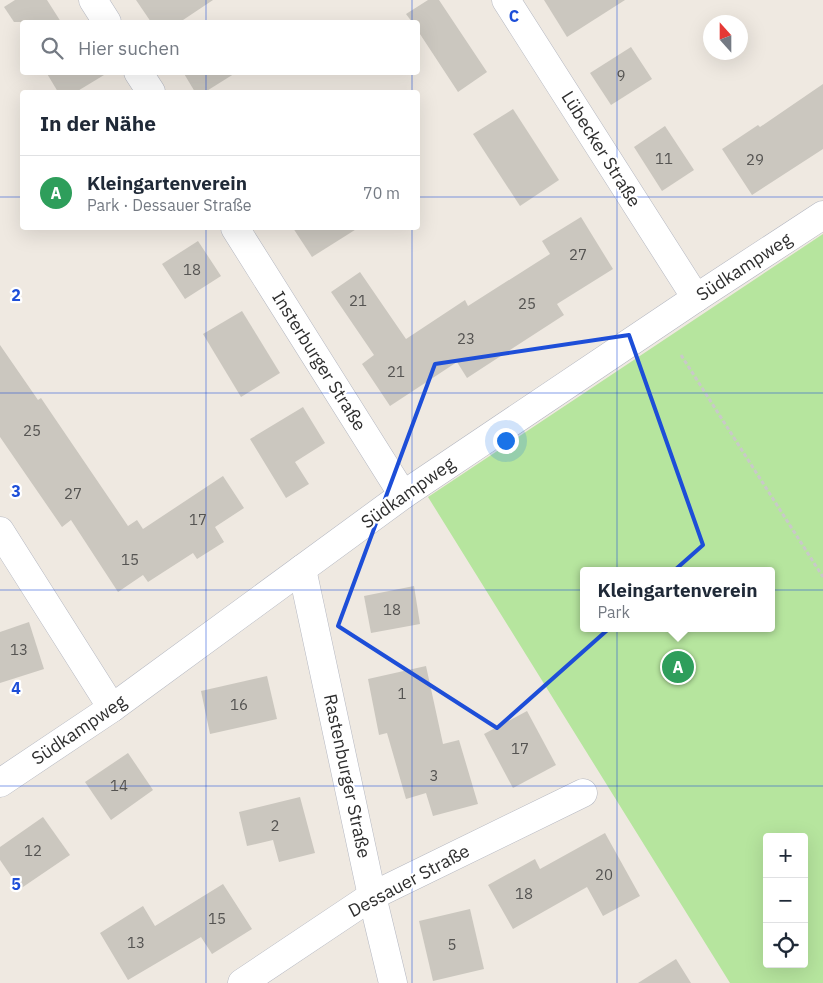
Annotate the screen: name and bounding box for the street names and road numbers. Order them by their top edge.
street label: Lübecker Straße [557,86,646,211]
street label: Südkampweg [692,227,796,306]
street label: Insterburger Straße [267,287,372,435]
street label: Südkampweg [356,452,459,533]
street label: Südkampweg [27,689,131,770]
street label: Rastenburger Straße [319,692,376,860]
street label: Dessauer Straße [344,839,474,922]

